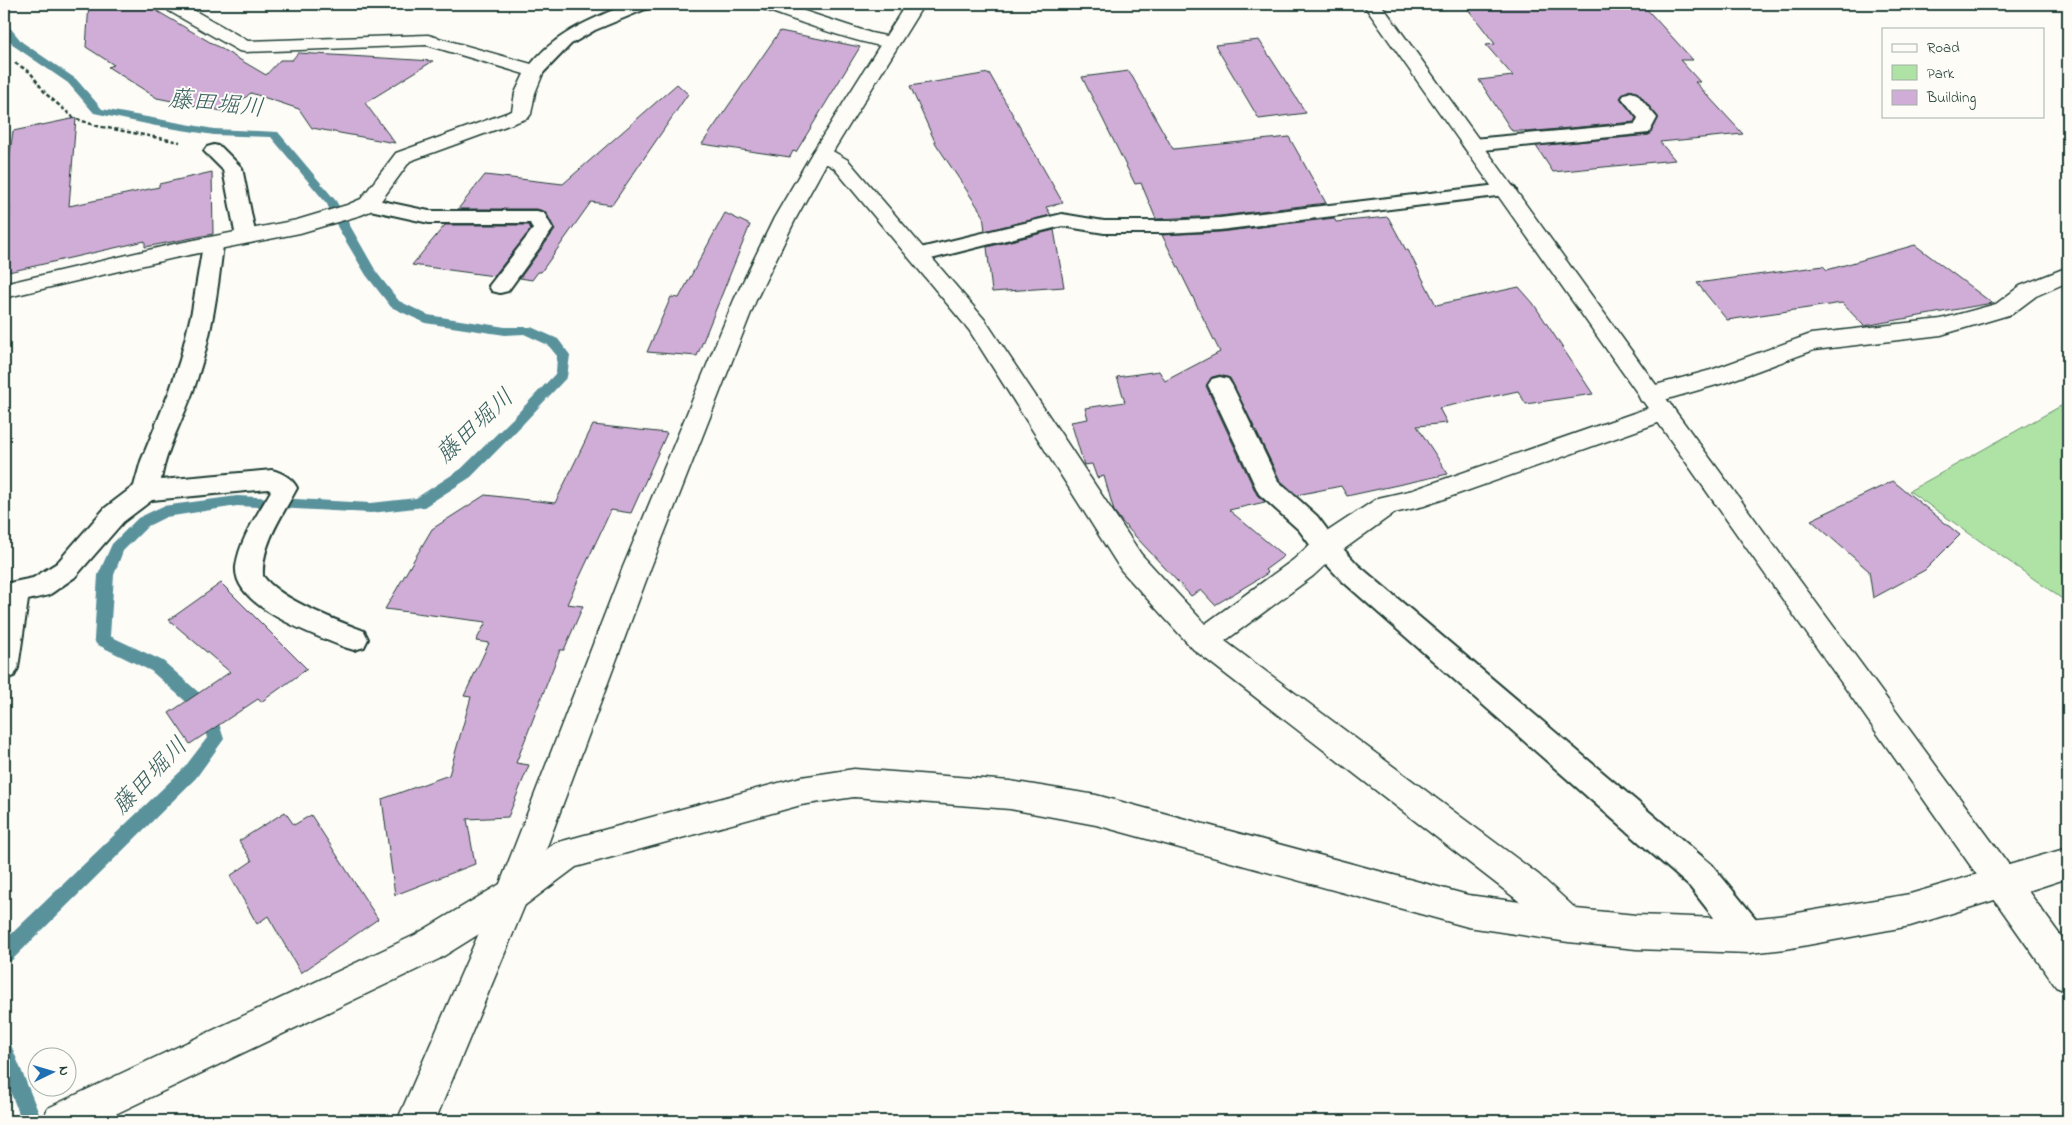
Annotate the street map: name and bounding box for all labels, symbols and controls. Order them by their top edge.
legend [1882,28,2044,118]
text: Road [1927,37,1960,59]
text: Park [1927,63,1955,85]
water label: 藤田堀川 [166,83,266,127]
text: Building [1926,87,1976,110]
water label: 藤田堀川 [429,381,523,473]
water label: 藤田堀川 [105,730,197,824]
north arrow [28,1048,78,1098]
text: N [53,1065,74,1077]

